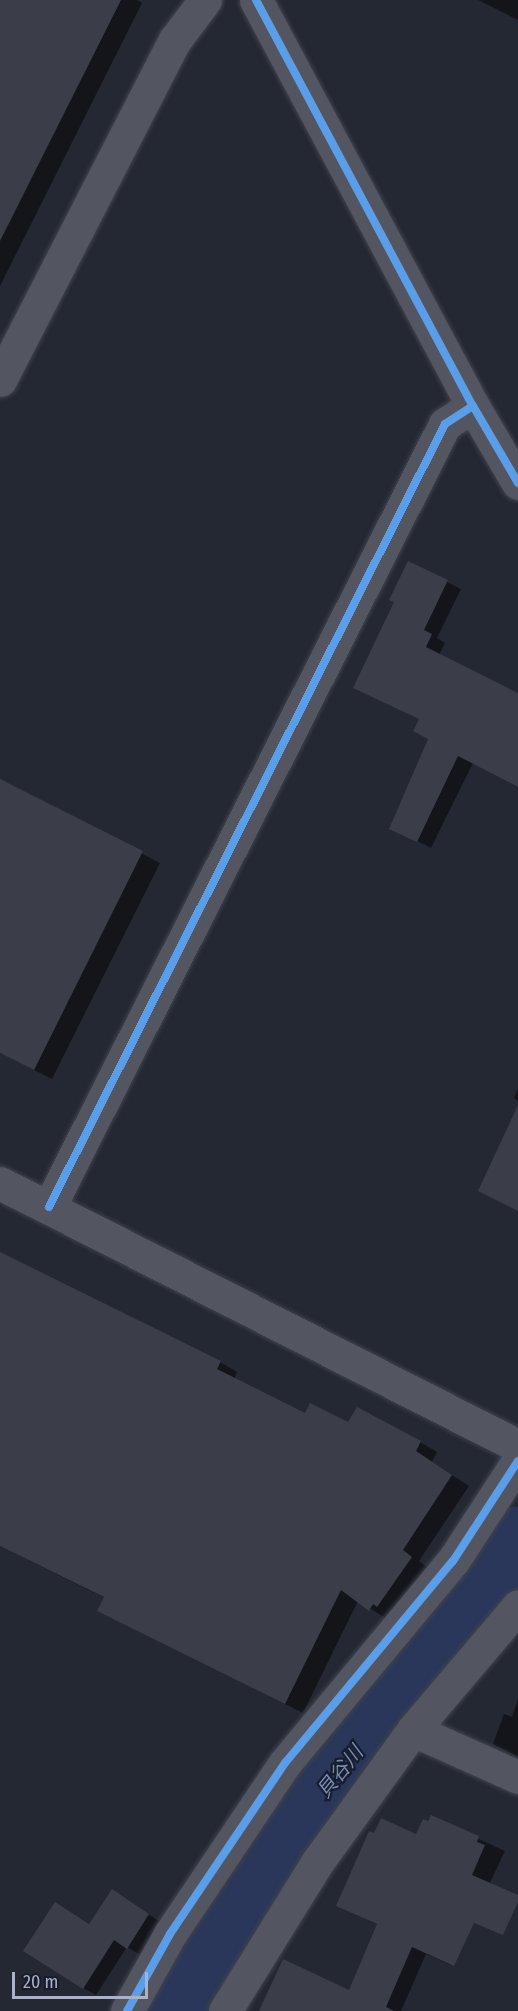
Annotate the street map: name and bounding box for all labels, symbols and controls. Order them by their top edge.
water label: 貝谷川 [312,1741,368,1803]
scale bar [15,1960,152,1998]
text: 20 m [23,1971,58,1993]

